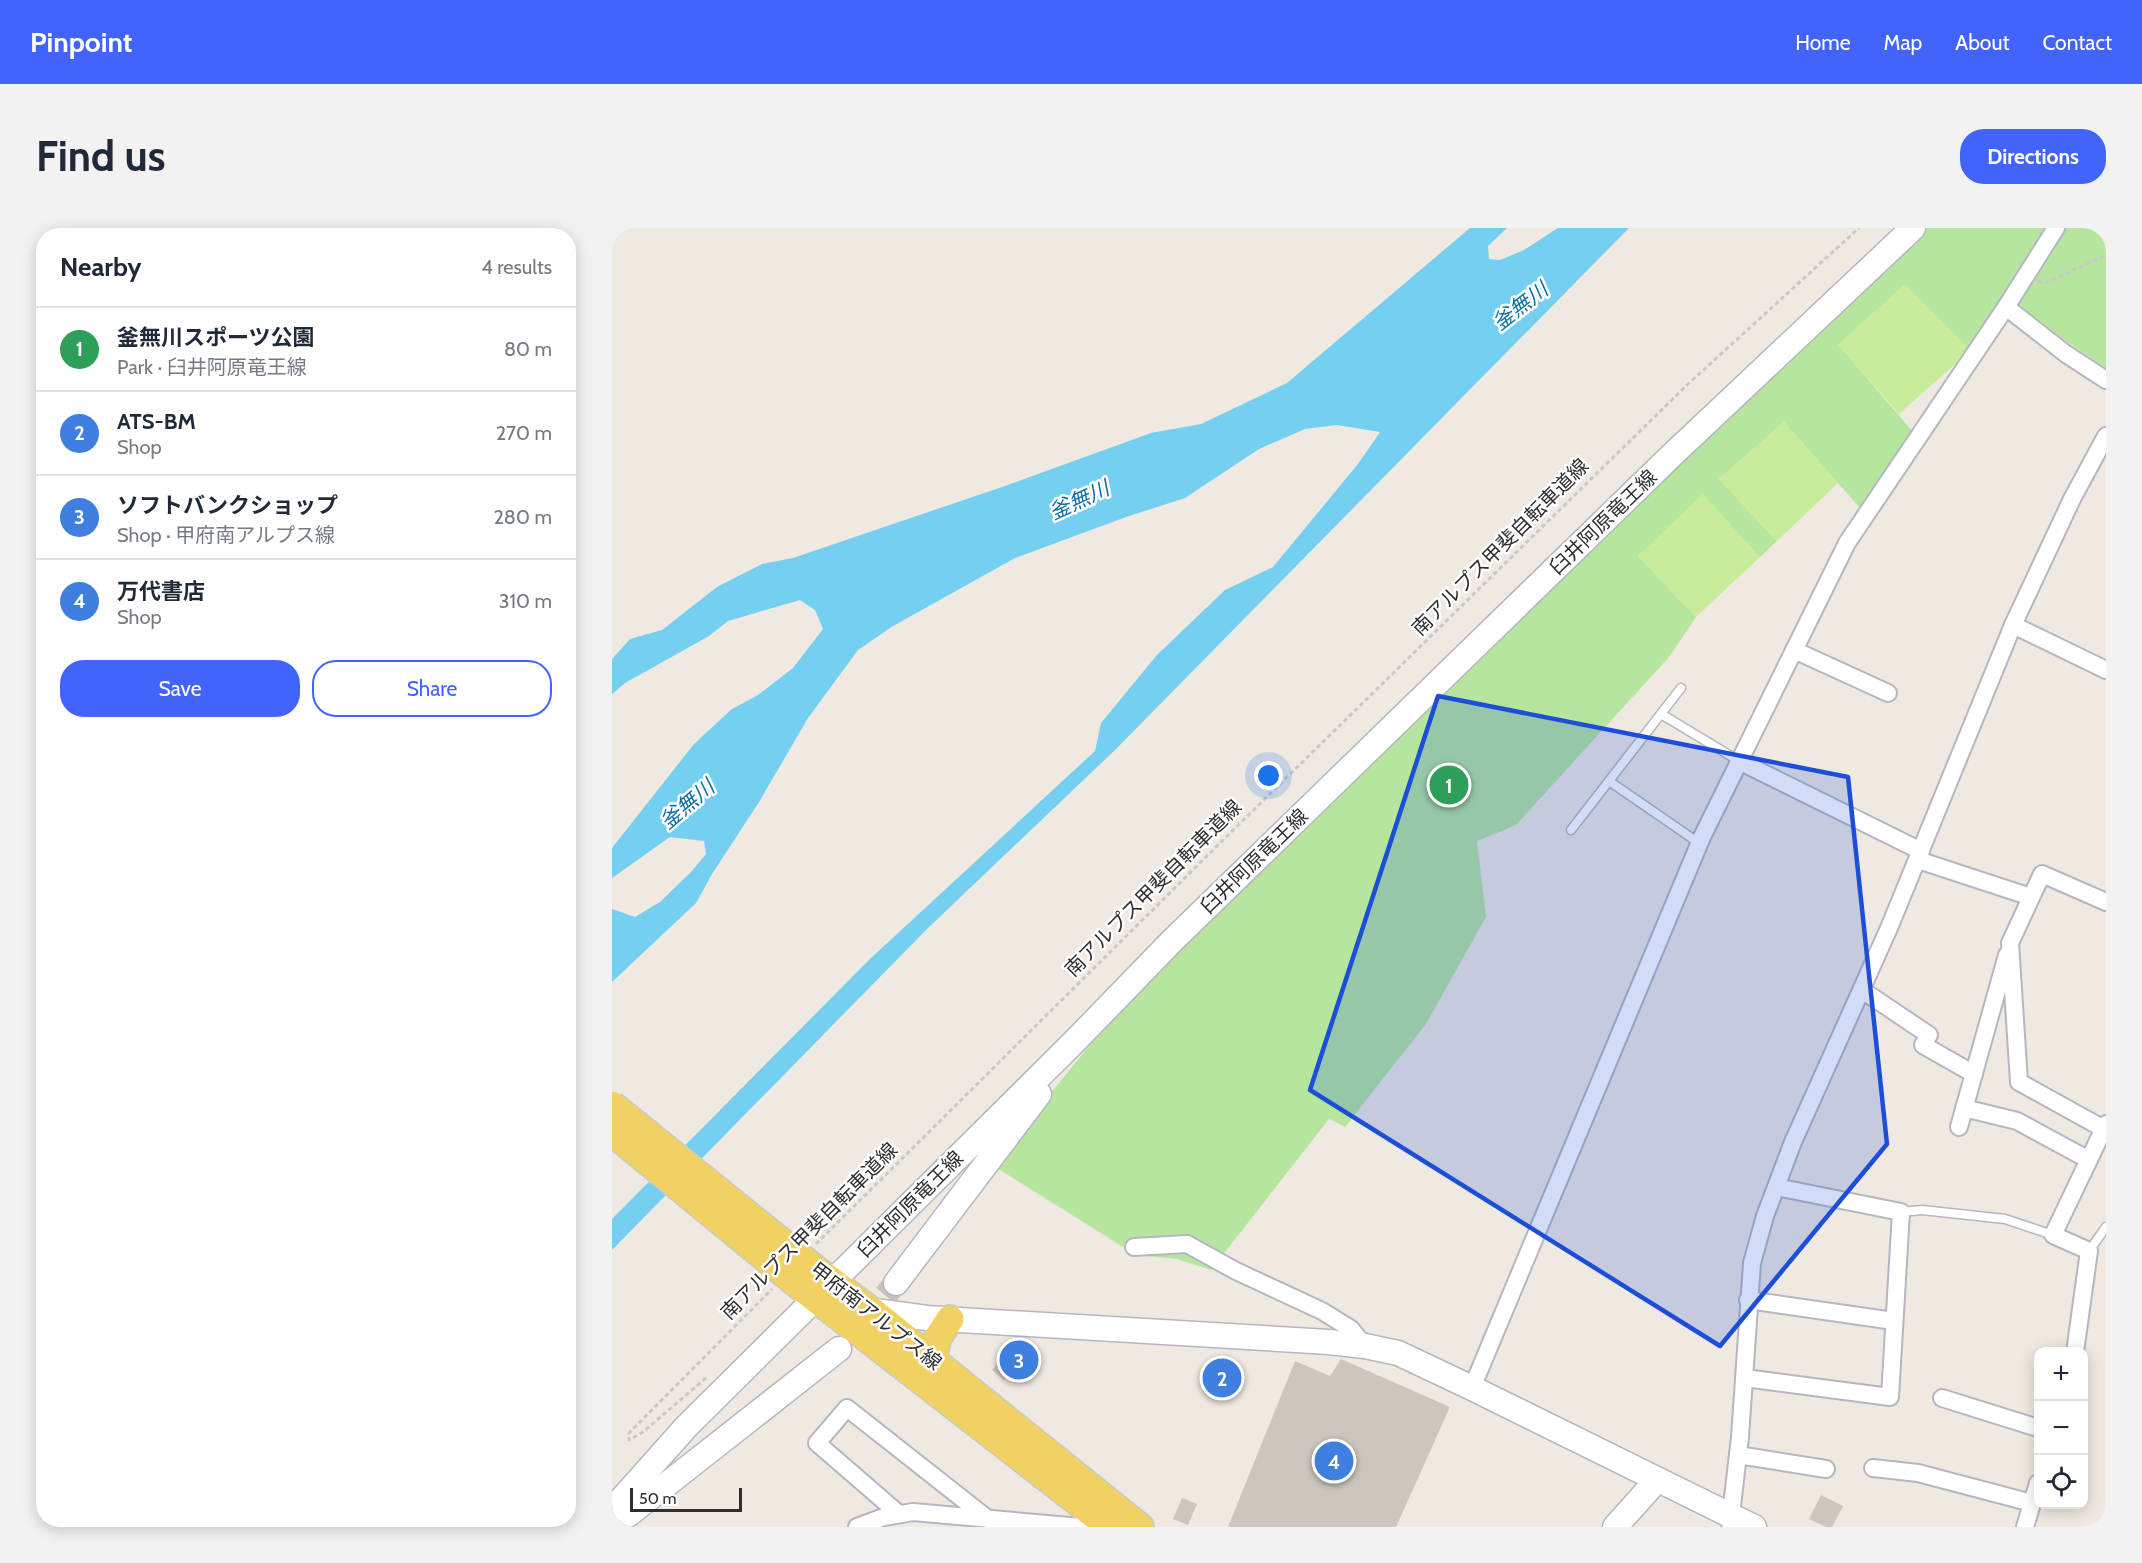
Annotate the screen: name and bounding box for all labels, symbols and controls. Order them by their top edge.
text: Pinpoint [30,25,132,59]
text: Home [1795,30,1851,55]
text: Map [1884,30,1922,55]
text: About [1955,30,2009,55]
text: Contact [2042,30,2112,55]
button: Directions [1960,129,2106,184]
text: Find us [36,130,165,182]
text: Nearby [60,251,141,283]
text: 4 results [481,255,552,279]
water label: 釜無川 [1487,276,1554,335]
text: 釜無川スポーツ公園 [117,324,315,351]
text: 1 [76,337,83,361]
text: 80 m [504,337,552,361]
text: Park · 臼井阿原竜王線 [117,355,307,379]
text: ATS-BM [117,408,196,435]
text: 2 [74,421,85,445]
text: 270 m [496,421,552,445]
text: Shop [117,435,162,459]
street label: 南アルプス甲斐自転車道線 [1407,454,1593,640]
street label: 臼井阿原竜王線 [1544,465,1662,579]
water label: 釜無川 [1045,475,1115,525]
text: ソフトバンクショップ [117,492,338,519]
text: 3 [74,505,85,529]
text: 280 m [493,505,552,529]
text: Shop · 甲府南アルプス線 [117,523,335,547]
text: 万代書店 [117,578,205,605]
text: 4 [73,589,86,613]
text: 310 m [499,589,552,613]
text: Shop [117,605,162,629]
button: Save [60,660,300,717]
button: Share [312,660,552,717]
your location [1254,761,1283,790]
pin: 1 [1430,762,1468,808]
water label: 釜無川 [655,773,721,834]
street label: 南アルプス甲斐自転車道線 [1060,795,1246,981]
street label: 臼井阿原竜王線 [1195,804,1313,918]
street label: 南アルプス甲斐自転車道線 [716,1138,902,1324]
street label: 臼井阿原竜王線 [852,1146,968,1262]
street label: 甲府南アルプス線 [806,1257,946,1375]
pin: 3 [1000,1338,1038,1382]
map controls [2034,1347,2088,1509]
button: + [2034,1347,2088,1401]
pin: 2 [1202,1356,1242,1400]
button: − [2034,1401,2088,1455]
pin: 4 [1314,1438,1354,1484]
button: locate [2034,1455,2088,1509]
scale bar [630,1485,742,1512]
text: 50 m [639,1489,676,1508]

